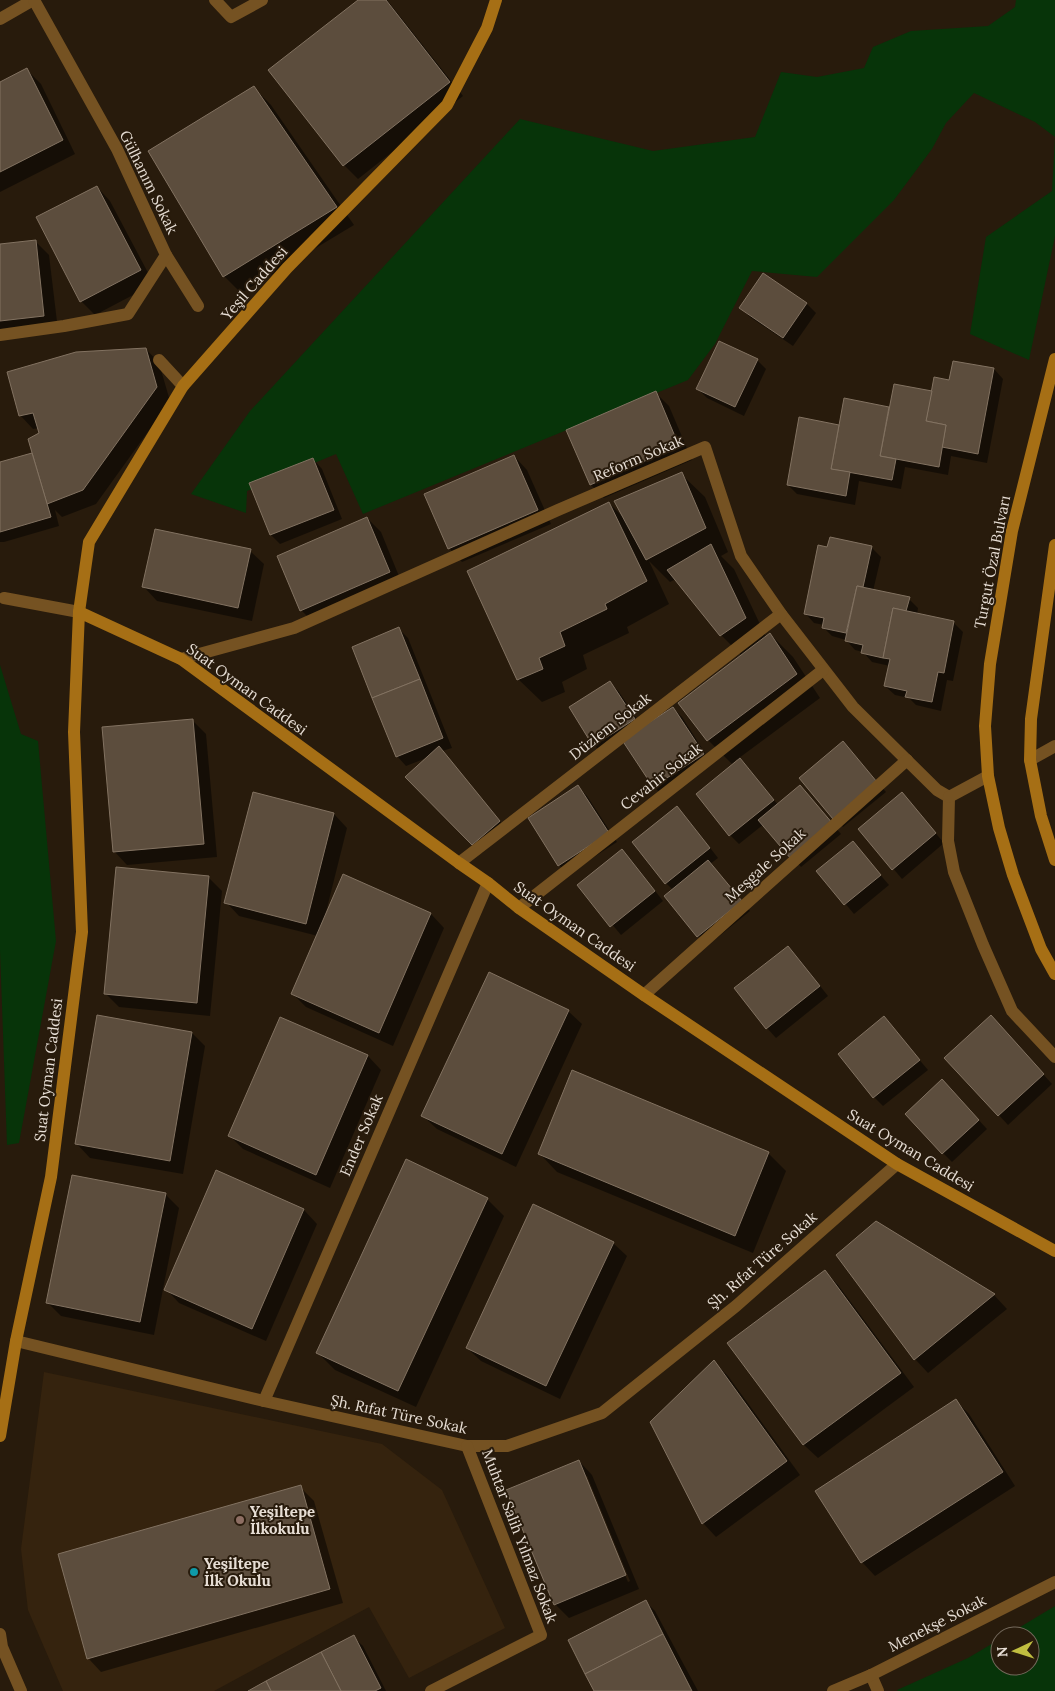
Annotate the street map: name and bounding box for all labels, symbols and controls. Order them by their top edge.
street label: Gülhanım Sokak [116,127,182,237]
street label: Yeşil Caddesi [216,242,291,325]
street label: Reform Sokak [590,430,686,486]
street label: Turgut Özal Bulvarı [970,494,1014,630]
street label: Suat Oyman Caddesi [183,639,311,739]
street label: Düzlem Sokak [565,688,655,764]
street label: Cevahir Sokak [616,738,706,814]
street label: Meşgale Sokak [721,824,809,906]
street label: Suat Oyman Caddesi [510,877,640,975]
street label: Suat Oyman Caddesi [30,997,66,1143]
street label: Ender Sokak [335,1091,387,1179]
street label: Suat Oyman Caddesi [844,1105,978,1195]
street label: Şh. Rıfat Türe Sokak [703,1207,821,1313]
street label: Şh. Rıfat Türe Sokak [329,1390,469,1438]
street label: Muhtar Salih Yılmaz Sokak [478,1446,562,1626]
place label: Yeşiltepe İlkokulu [250,1502,315,1538]
marker: Yeşiltepe İlkokulu [234,1514,246,1526]
place label: Yeşiltepe İlk Okulu [204,1554,271,1590]
marker: Yeşiltepe İlk Okulu [188,1566,200,1578]
street label: Menekşe Sokak [885,1590,989,1656]
north arrow [990,1626,1040,1676]
text: N [993,1646,1011,1658]

